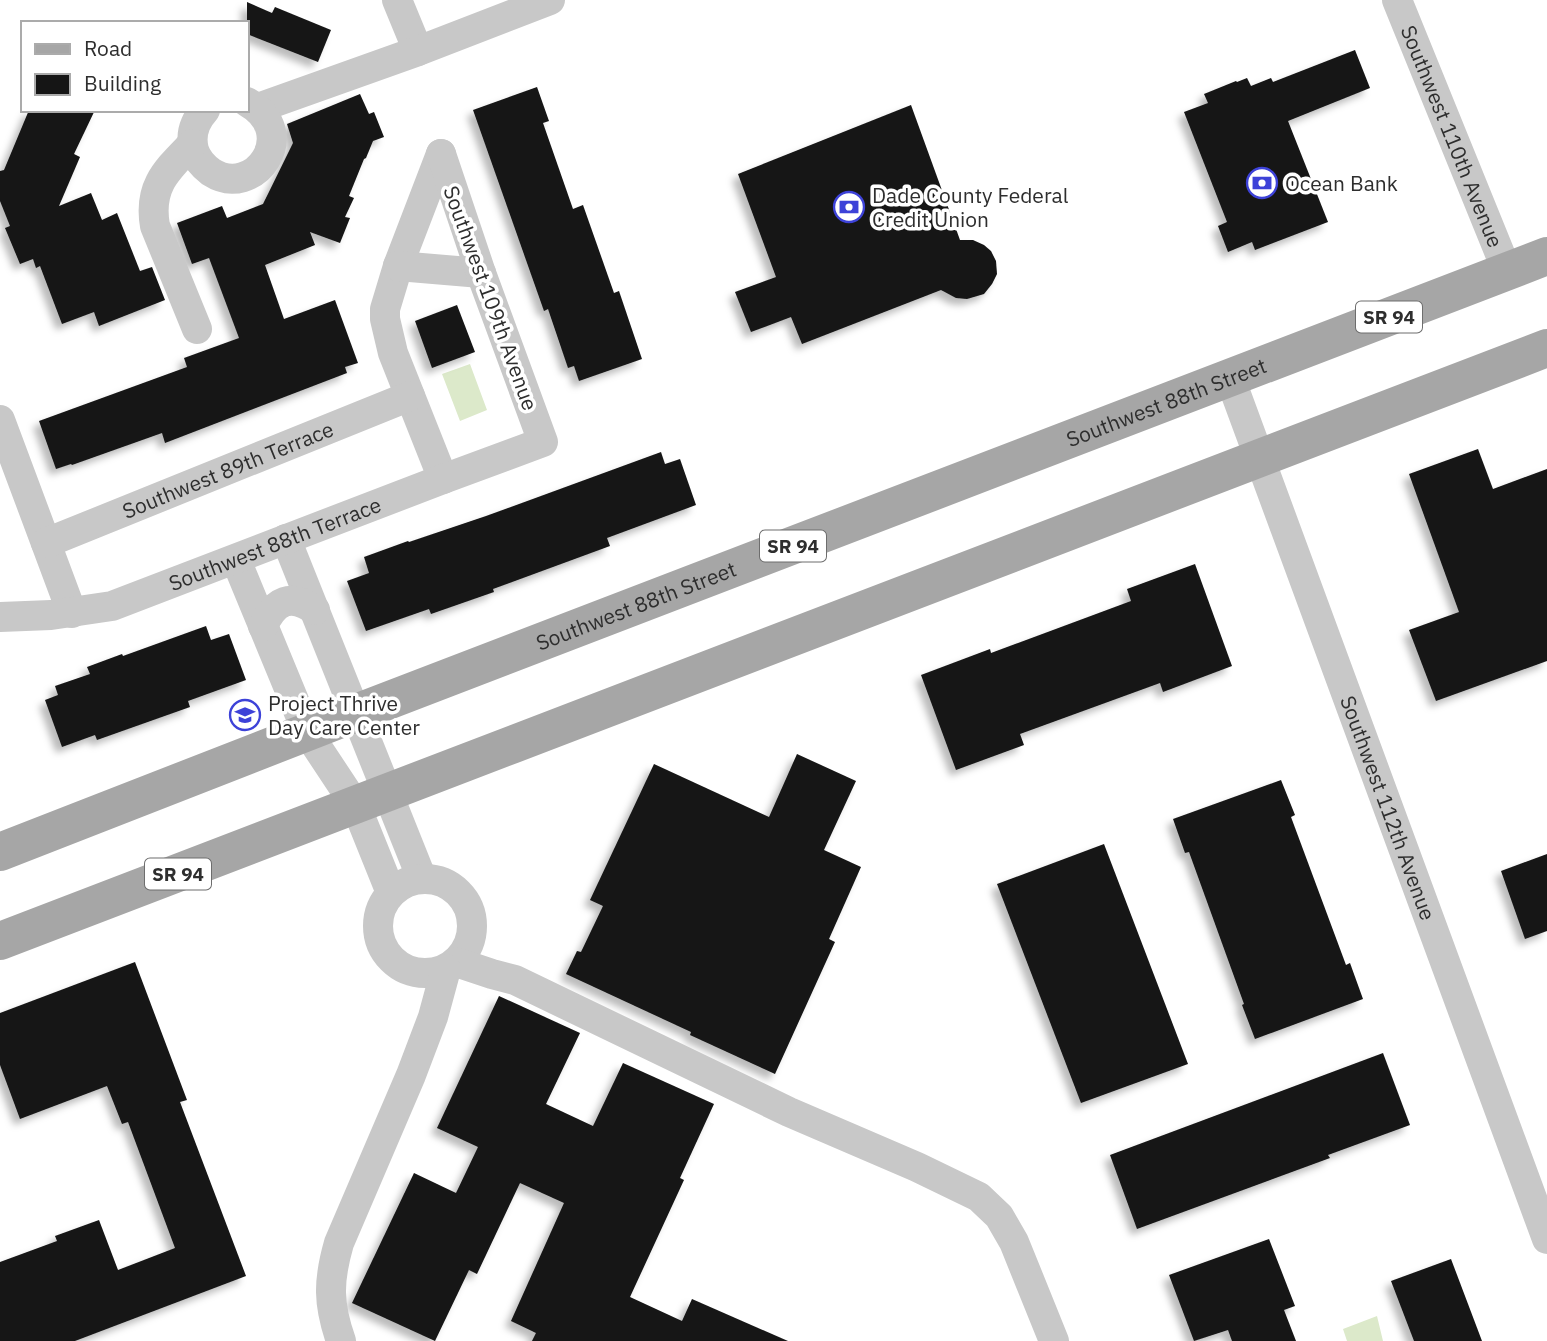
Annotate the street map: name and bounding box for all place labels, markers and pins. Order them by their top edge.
bank icon: Ocean Bank [1245,166,1279,200]
place label: Ocean Bank [1285,169,1398,197]
place label: Dade County Federal Credit Union [872,181,1069,233]
bank icon: Dade County Federal Credit Union [832,190,866,224]
place label: Project Thrive Day Care Center [268,689,420,741]
school or university icon: Project Thrive Day Care Center [228,698,262,732]

